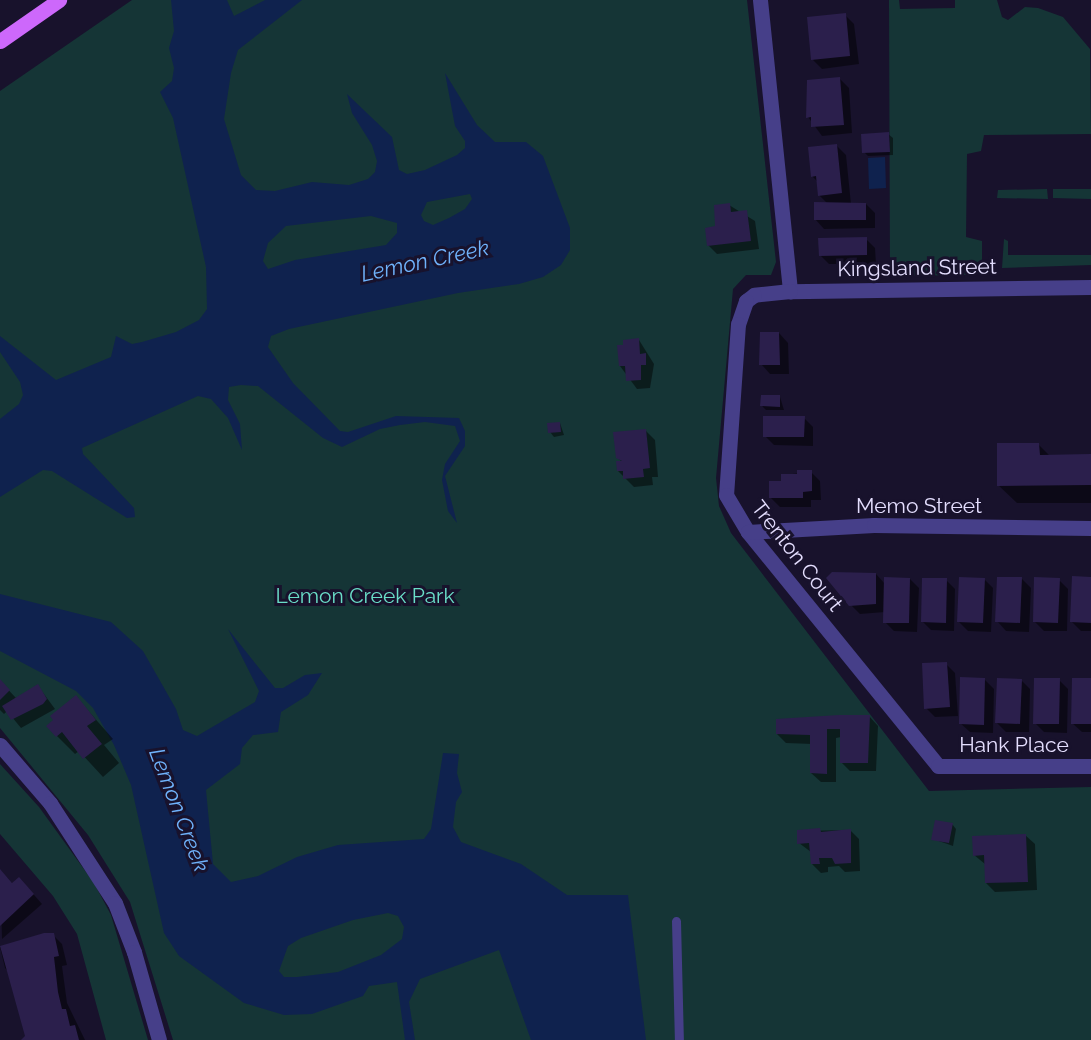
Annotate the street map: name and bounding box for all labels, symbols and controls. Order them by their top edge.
water label: Lemon Creek [359,235,491,287]
street label: Kingsland Street [837,254,997,282]
street label: Memo Street [856,493,982,519]
street label: Trenton Court [746,496,848,616]
park label: Lemon Creek Park [275,583,455,609]
street label: Hank Place [959,732,1069,758]
water label: Lemon Creek [143,744,215,876]

